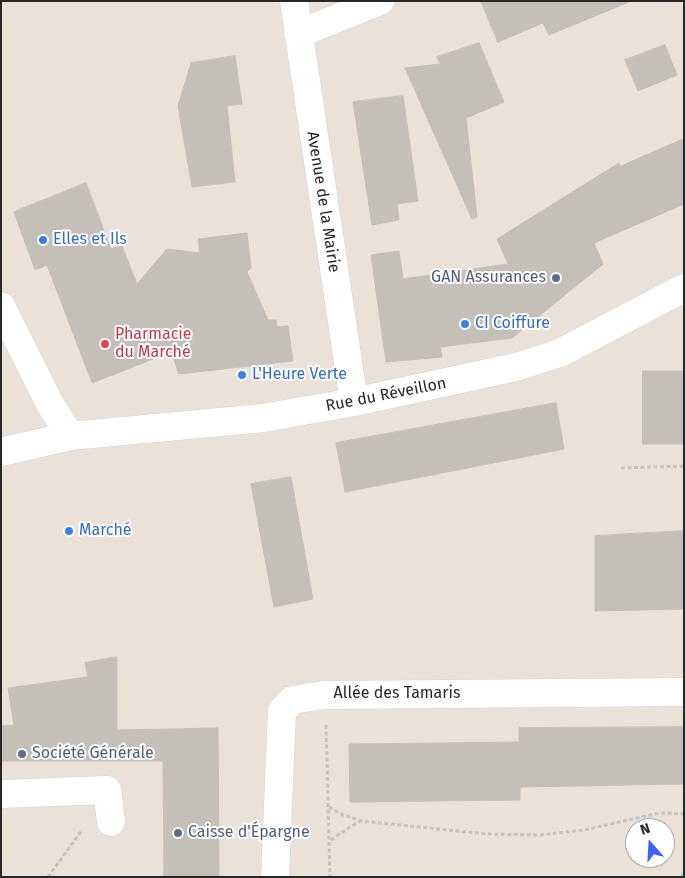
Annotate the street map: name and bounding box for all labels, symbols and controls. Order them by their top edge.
street label: Avenue de la Mairie [302,130,344,274]
place label: Elles et Ils [53,230,127,250]
marker: Elles et Ils [37,234,49,246]
place label: GAN Assurances [431,268,546,288]
marker: GAN Assurances [550,272,562,284]
place label: CI Coiffure [475,314,550,334]
marker: CI Coiffure [459,318,471,330]
place label: Pharmacie du Marché [115,325,192,363]
marker: Pharmacie du Marché [99,338,111,350]
place label: L'Heure Verte [252,365,347,385]
marker: L'Heure Verte [236,369,248,381]
street label: Rue du Réveillon [324,374,448,416]
place label: Marché [79,521,132,541]
marker: Marché [63,525,75,537]
street label: Allée des Tamaris [334,684,460,704]
place label: Société Générale [32,744,154,764]
marker: Société Générale [16,748,28,760]
north arrow [625,818,675,868]
text: N [638,820,652,839]
place label: Caisse d'Épargne [188,823,310,843]
marker: Caisse d'Épargne [172,827,184,839]

